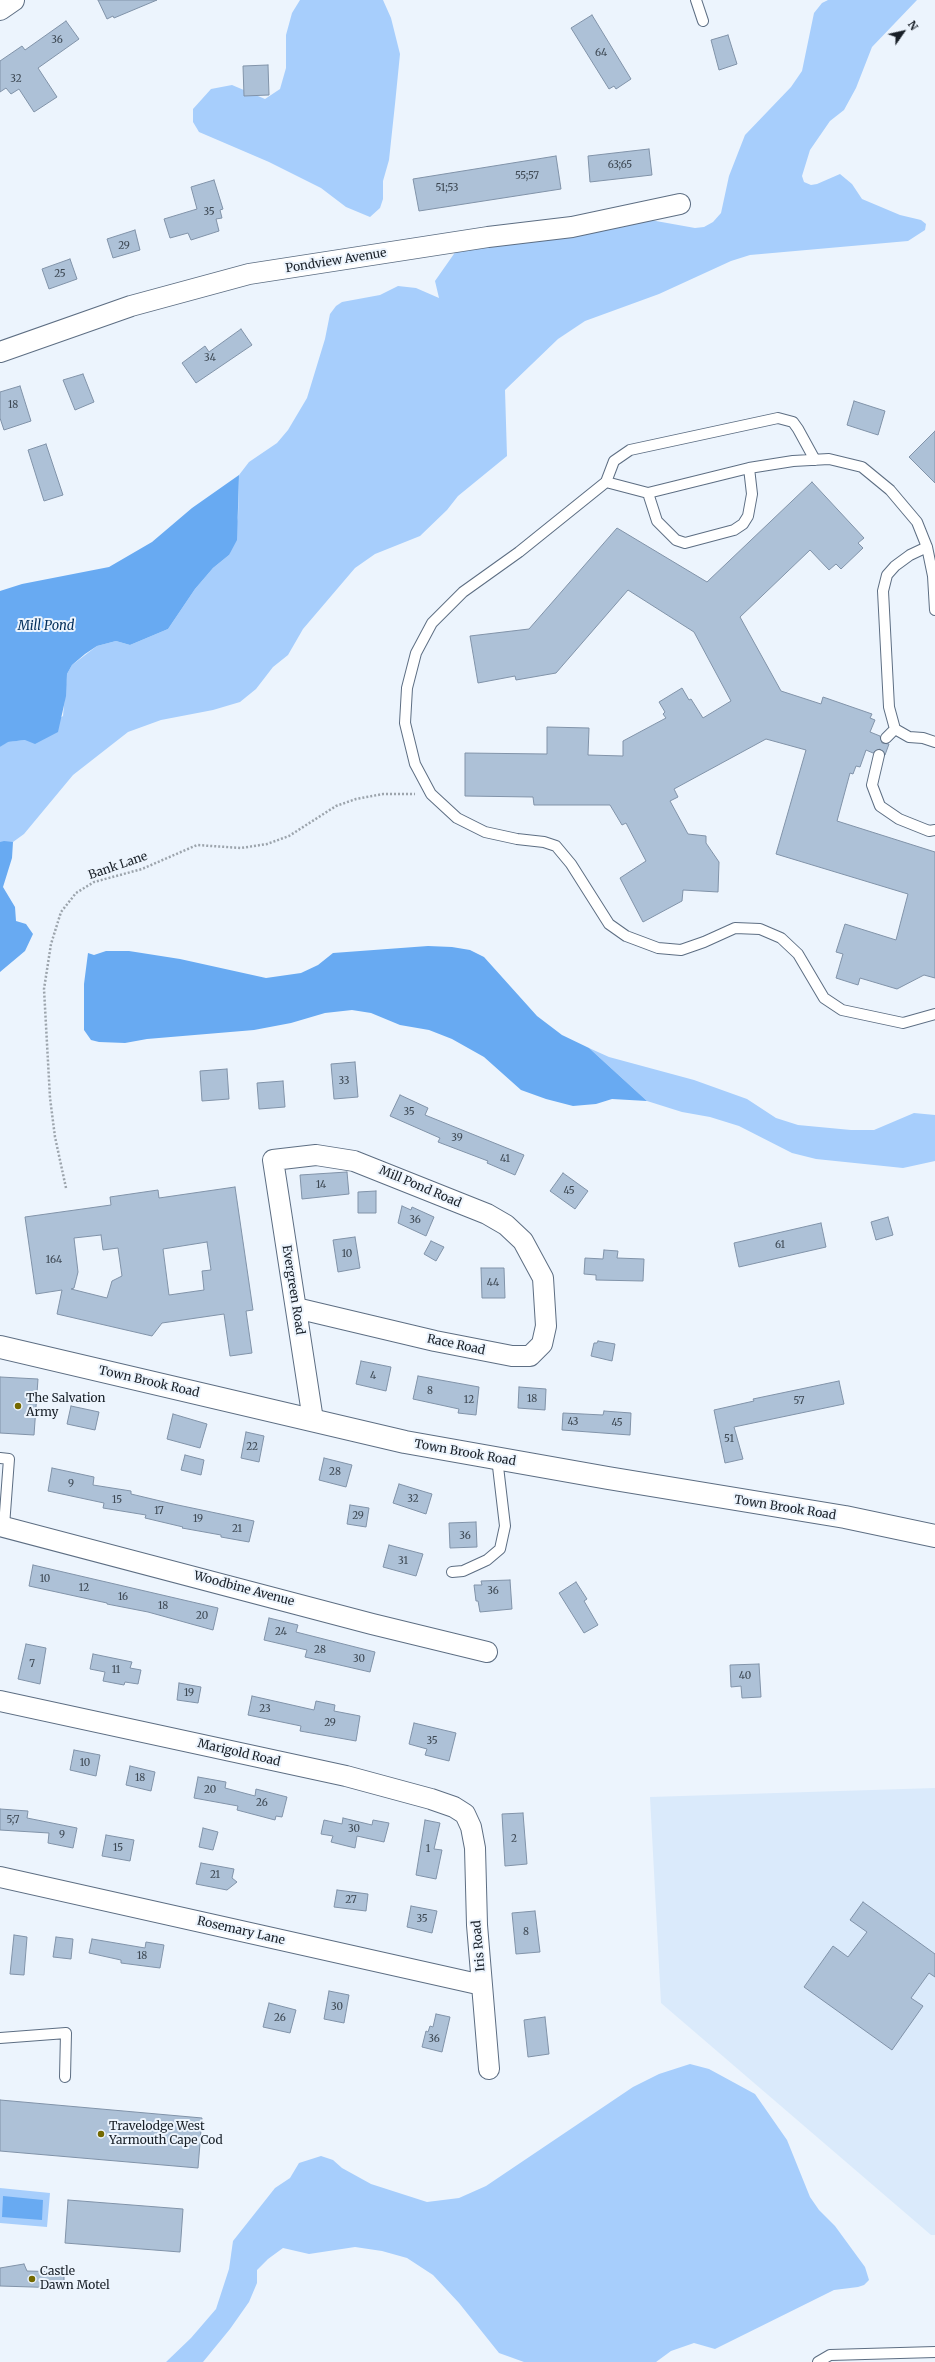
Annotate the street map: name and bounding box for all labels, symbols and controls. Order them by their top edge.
north arrow [883,12,923,52]
text: N [905,18,921,33]
house number: 36 [51,34,63,46]
house number: 64 [595,47,607,59]
house number: 32 [10,73,22,85]
house number: 63;65 [608,159,632,171]
house number: 55;57 [515,170,539,182]
house number: 51;53 [436,182,458,194]
house number: 35 [203,206,215,218]
house number: 29 [118,240,130,252]
street label: Pondview Avenue [285,246,387,276]
house number: 25 [54,268,66,280]
house number: 34 [204,352,216,364]
house number: 18 [8,399,18,411]
water label: Mill Pond [18,618,74,634]
street label: Bank Lane [87,849,149,883]
house number: 33 [339,1075,349,1087]
house number: 35 [403,1106,415,1118]
house number: 39 [451,1132,463,1144]
house number: 41 [500,1153,510,1165]
street label: Mill Pond Road [377,1163,463,1211]
house number: 14 [316,1179,326,1191]
house number: 45 [563,1185,575,1197]
house number: 36 [409,1214,421,1226]
house number: 61 [775,1239,785,1251]
street label: Evergreen Road [279,1244,307,1336]
house number: 10 [342,1248,352,1260]
house number: 164 [46,1254,62,1266]
house number: 44 [487,1277,499,1289]
street label: Race Road [426,1332,486,1358]
street label: Town Brook Road [97,1363,201,1401]
house number: 4 [370,1370,376,1382]
house number: 8 [427,1385,433,1397]
place label: The Salvation Army [26,1392,105,1420]
house number: 18 [527,1393,537,1405]
house number: 12 [464,1394,474,1406]
house number: 57 [793,1395,805,1407]
marker: The Salvation Army [13,1401,23,1411]
house number: 43 [567,1416,579,1428]
house number: 45 [611,1417,623,1429]
house number: 51 [724,1433,734,1445]
street label: Town Brook Road [413,1437,517,1469]
house number: 22 [246,1441,258,1453]
house number: 28 [329,1466,341,1478]
house number: 9 [68,1478,74,1490]
house number: 32 [407,1493,419,1505]
street label: Town Brook Road [733,1493,837,1523]
house number: 15 [112,1494,122,1506]
house number: 17 [154,1505,164,1517]
house number: 29 [352,1510,364,1522]
house number: 19 [193,1513,203,1525]
house number: 21 [232,1523,242,1535]
house number: 36 [459,1530,471,1542]
house number: 31 [398,1555,408,1567]
street label: Woodbine Avenue [192,1569,296,1609]
house number: 10 [40,1573,50,1585]
house number: 12 [79,1582,89,1594]
house number: 36 [487,1585,499,1597]
house number: 16 [118,1591,128,1603]
house number: 18 [158,1600,168,1612]
house number: 20 [196,1610,208,1622]
house number: 24 [275,1626,287,1638]
house number: 28 [314,1644,326,1656]
house number: 30 [353,1653,365,1665]
house number: 7 [29,1658,35,1670]
house number: 11 [112,1664,120,1676]
house number: 40 [739,1670,751,1682]
house number: 19 [184,1687,194,1699]
house number: 23 [259,1703,271,1715]
house number: 29 [324,1717,336,1729]
house number: 35 [426,1735,438,1747]
street label: Marigold Road [196,1736,282,1770]
house number: 10 [80,1757,90,1769]
house number: 18 [135,1772,145,1784]
house number: 20 [204,1784,216,1796]
house number: 26 [256,1797,268,1809]
house number: 5;7 [6,1814,20,1826]
house number: 30 [348,1823,360,1835]
house number: 9 [59,1829,65,1841]
house number: 2 [511,1833,517,1845]
house number: 15 [113,1842,123,1854]
house number: 1 [426,1843,430,1855]
house number: 21 [210,1869,220,1881]
house number: 27 [345,1894,357,1906]
house number: 35 [416,1913,428,1925]
street label: Rosemary Lane [196,1914,286,1948]
street label: Iris Road [470,1920,488,1972]
house number: 8 [523,1926,529,1938]
house number: 18 [137,1950,147,1962]
house number: 30 [331,2001,343,2013]
house number: 26 [274,2012,286,2024]
house number: 36 [428,2033,440,2045]
place label: Travelodge West Yarmouth Cape Cod [109,2120,223,2148]
marker: Travelodge West Yarmouth Cape Cod [96,2129,106,2139]
place label: Castle Dawn Motel [40,2265,110,2293]
marker: Castle Dawn Motel [27,2274,37,2284]

